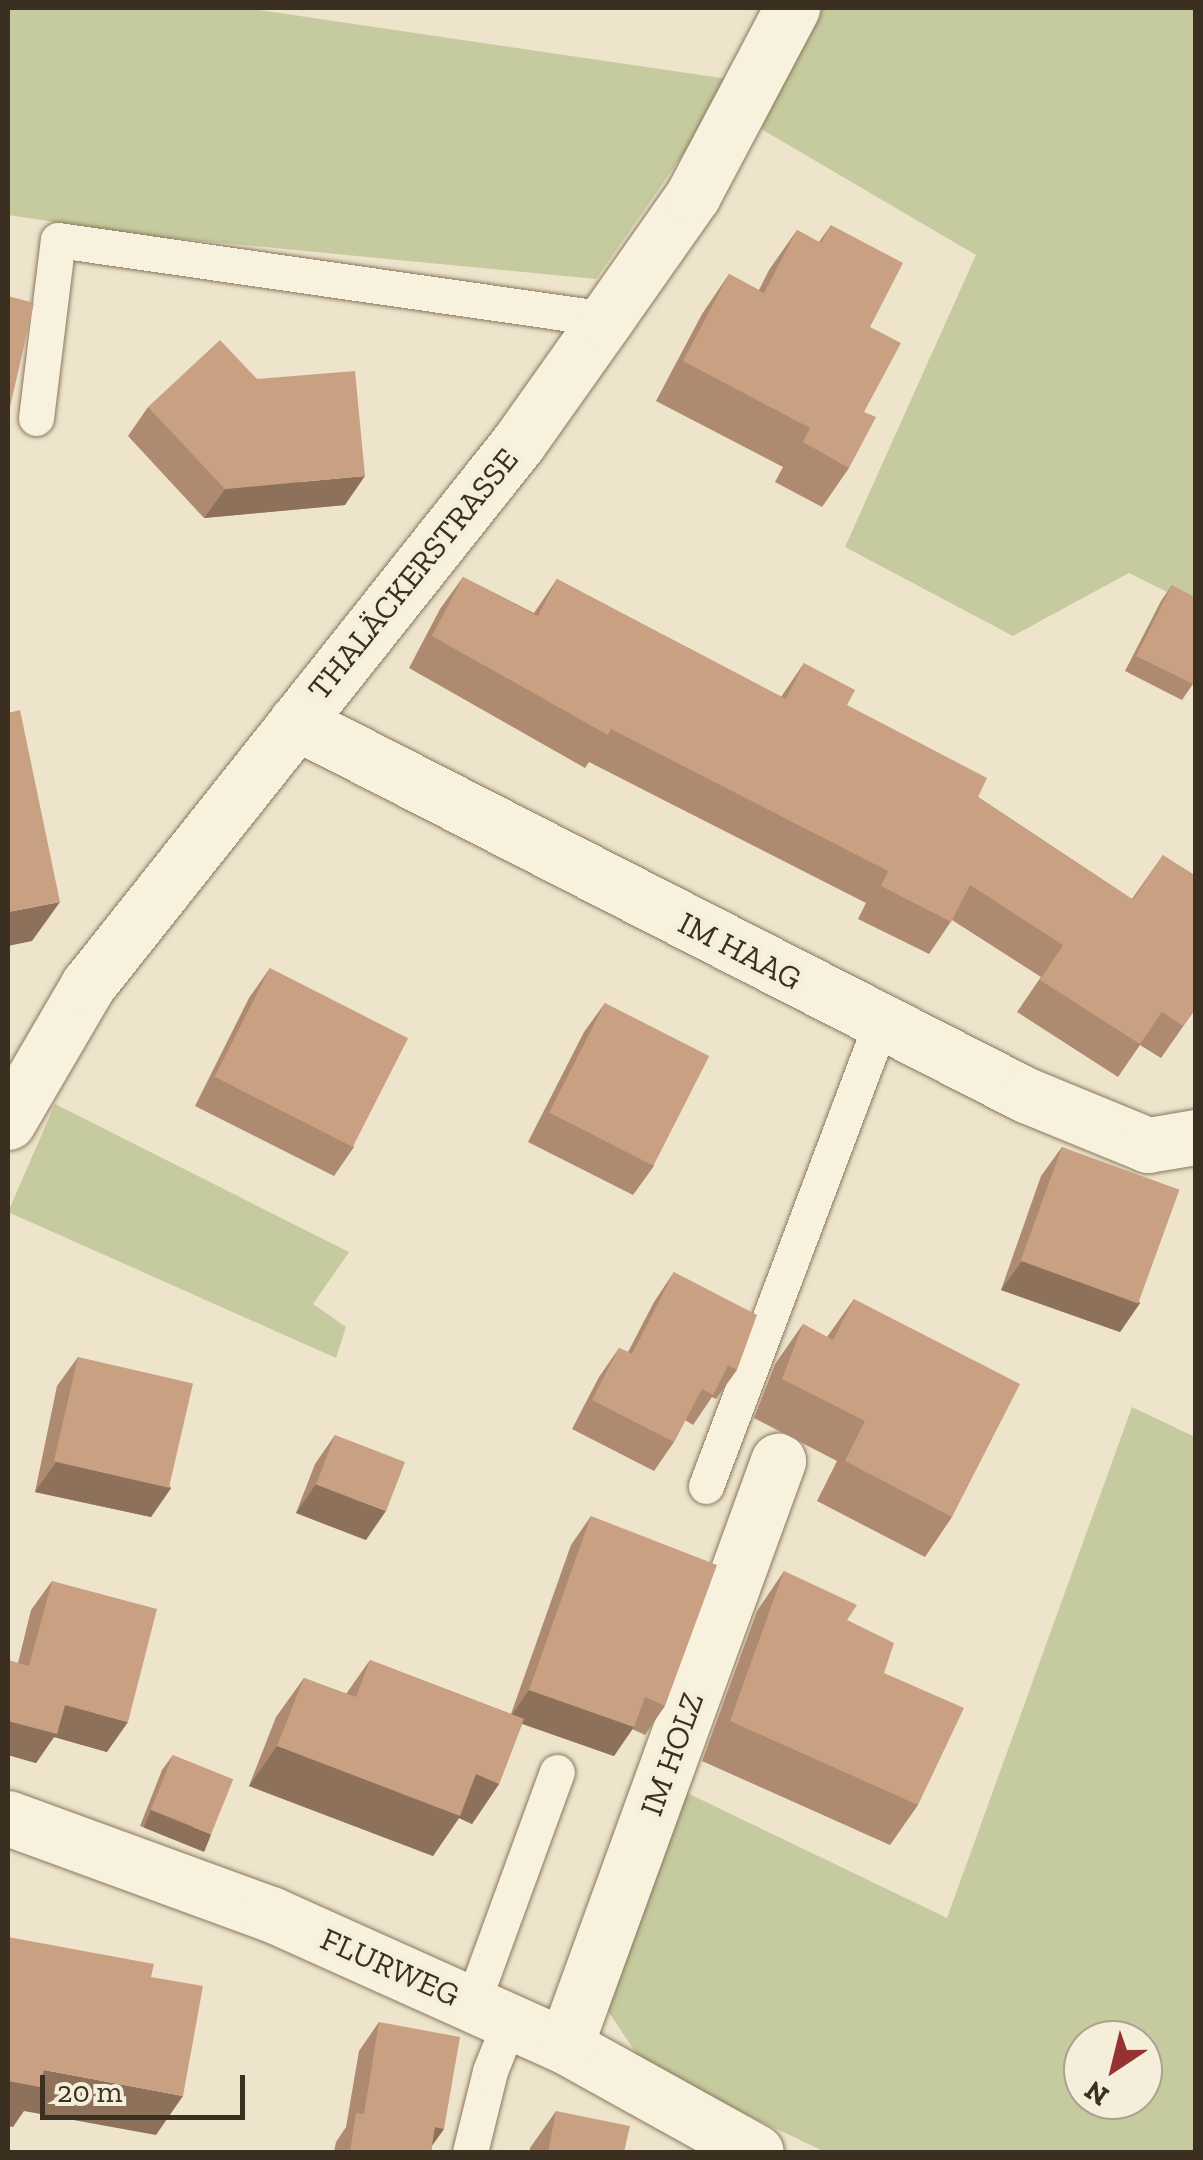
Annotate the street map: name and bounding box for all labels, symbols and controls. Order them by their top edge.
street label: THALÄCKERSTRASSE [300,441,526,707]
street label: IM HAAG [672,904,808,998]
street label: IM HOLZ [632,1687,712,1821]
street label: FLURWEG [315,1919,465,2015]
north arrow [1063,2020,1163,2120]
scale bar [45,2055,250,2117]
text: 20 m [57,2074,122,2110]
text: N [1078,2074,1115,2113]

